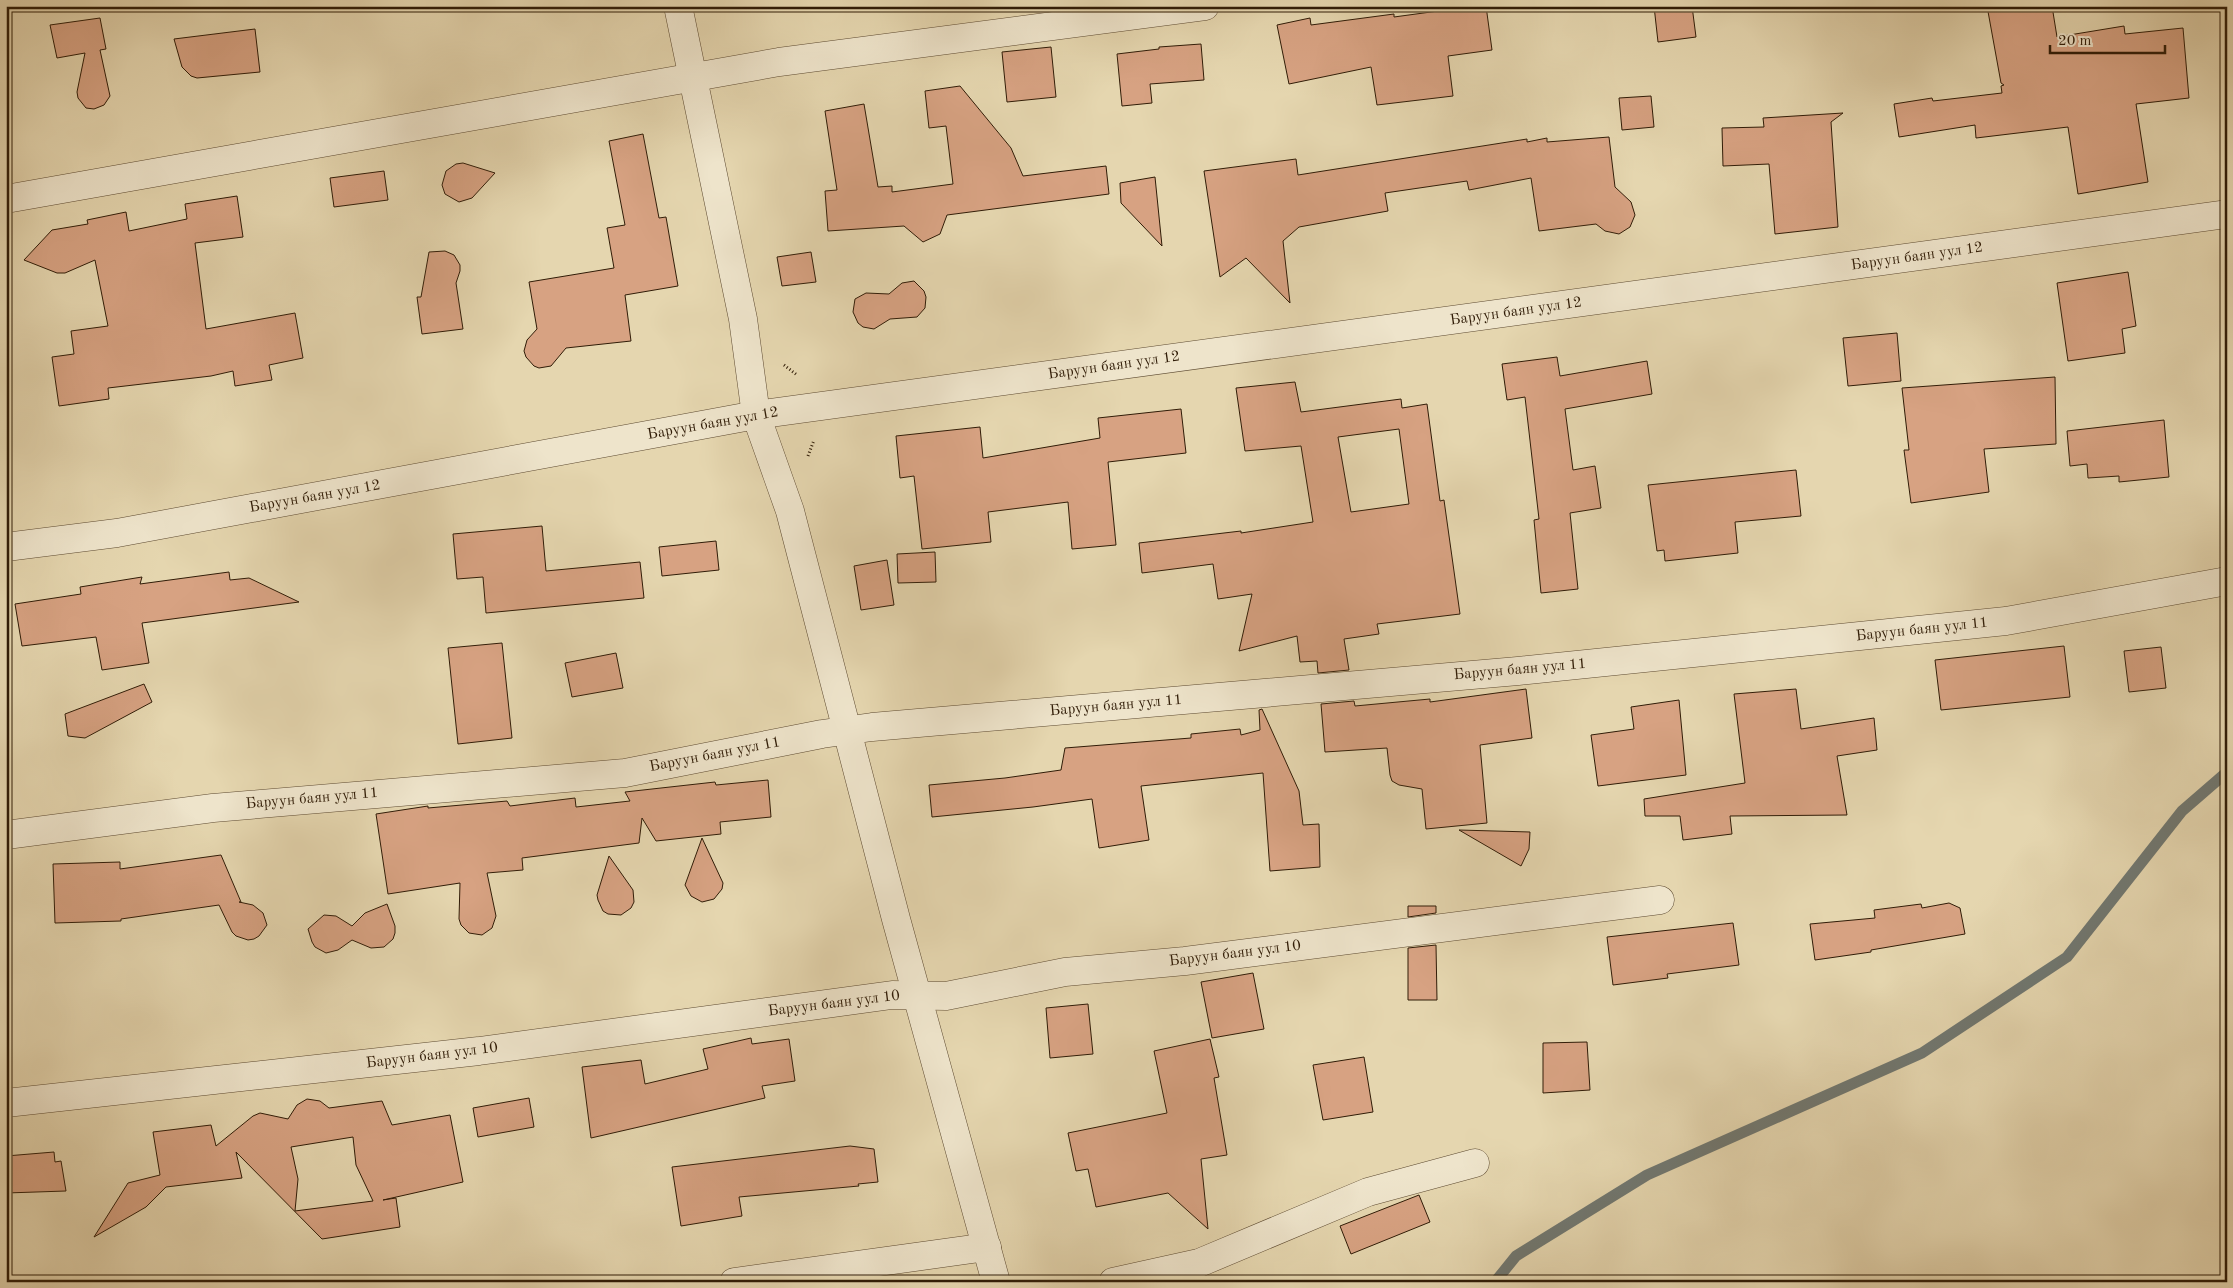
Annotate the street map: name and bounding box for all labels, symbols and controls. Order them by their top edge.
scale bar [2050,22,2166,54]
text: 20 m [2058,34,2092,49]
street label: Баруун баян уул 12 [1850,240,1984,274]
street label: Баруун баян уул 12 [1449,295,1583,329]
street label: Баруун баян уул 12 [1047,349,1181,383]
street label: Баруун баян уул 12 [646,405,780,443]
street label: Баруун баян уул 12 [248,478,382,516]
street label: Баруун баян уул 11 [1855,616,1989,644]
street label: Баруун баян уул 11 [1453,657,1587,683]
street label: Баруун баян уул 11 [1049,693,1183,719]
street label: Баруун баян уул 11 [648,735,782,775]
street label: Баруун баян уул 11 [245,786,379,812]
street label: Баруун баян уул 10 [1168,938,1302,970]
street label: Баруун баян уул 10 [767,988,901,1020]
street label: Баруун баян уул 10 [365,1040,499,1072]

